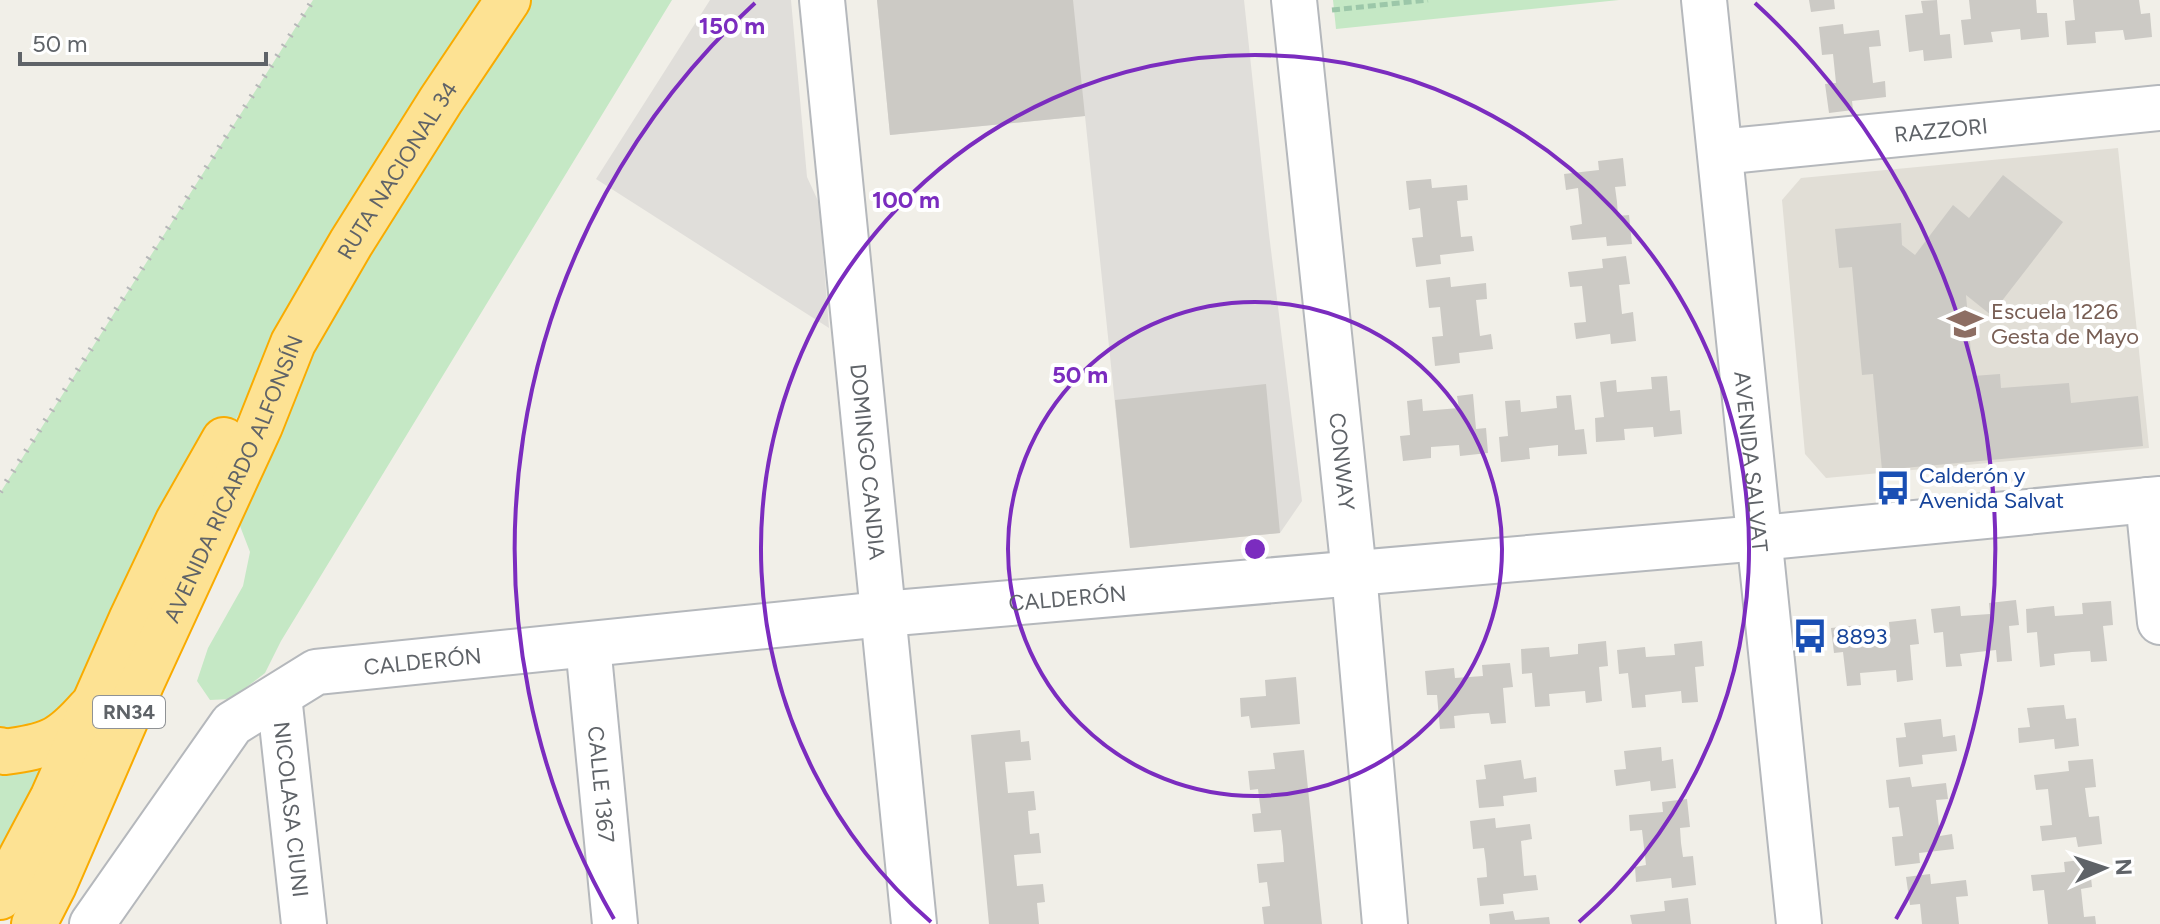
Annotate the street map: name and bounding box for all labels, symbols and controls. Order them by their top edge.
text: 150 m [699,11,765,40]
scale bar [20,16,266,66]
text: 50 m [32,29,88,58]
street label: RUTA NACIONAL 34 [332,76,464,264]
street label: RAZZORI [1893,112,1989,149]
text: 100 m [872,185,940,214]
place label: Escuela 1226 Gesta de Mayo [1991,298,2139,350]
school or university icon: Escuela 1226 Gesta de Mayo [1946,305,1984,343]
street label: AVENIDA RICARDO ALFONSÍN [158,331,309,627]
text: 50 m [1052,360,1108,389]
street label: DOMINGO CANDIA [844,362,891,561]
street label: AVENIDA SALVAT [1728,370,1774,553]
street label: CONWAY [1323,411,1360,513]
place label: Calderón y Avenida Salvat [1919,462,2064,514]
bus stop icon: Calderón y Avenida Salvat [1874,469,1912,507]
centre of rings [1241,535,1269,563]
street label: CALDERÓN [1007,580,1128,617]
bus stop icon: 8893 [1791,617,1829,655]
place label: 8893 [1836,623,1887,650]
street label: CALDERÓN [362,642,483,681]
road number: RN34 [93,696,165,728]
street label: NICOLASA CIUNI [268,720,314,899]
street label: CALLE 1367 [582,725,620,844]
north arrow [2064,828,2144,908]
text: N [2110,858,2137,876]

